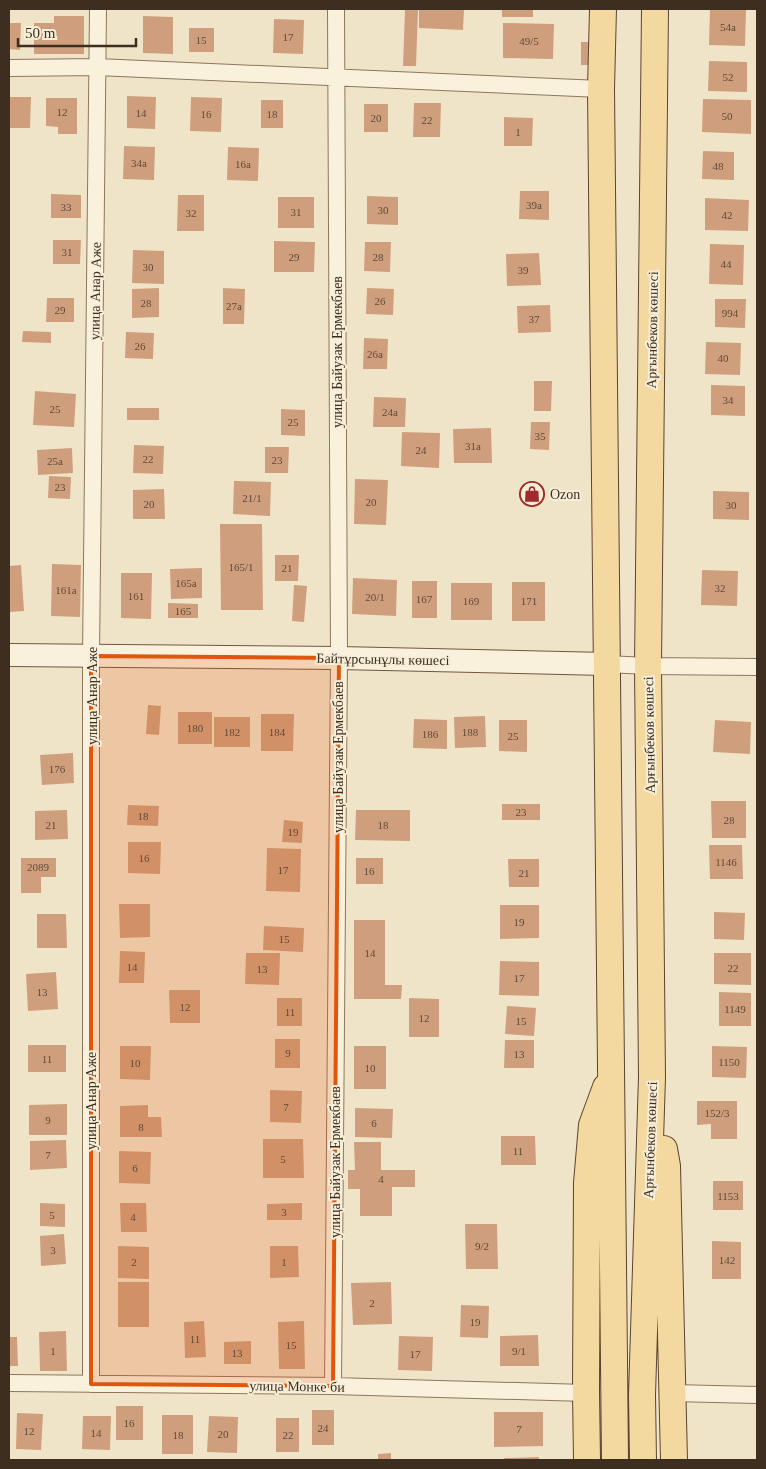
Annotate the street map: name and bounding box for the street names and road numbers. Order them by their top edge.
street label: улица Анар Аже [87,242,104,340]
street label: Арғынбеков көшесі [644,271,661,389]
street label: улица Байузак Ермекбаев [330,276,345,428]
street label: улица Анар Аже [85,647,100,745]
street label: Байтұрсынұлы көшесі [316,651,450,668]
street label: Арғынбеков көшесі [641,676,658,794]
street label: улица Байузак Ермекбаев [331,681,346,833]
street label: улица Анар Аже [84,1052,99,1150]
street label: Арғынбеков көшесі [641,1081,660,1199]
street label: улица Байузак Ермекбаев [328,1086,343,1238]
street label: улица Монке би [249,1378,345,1395]

